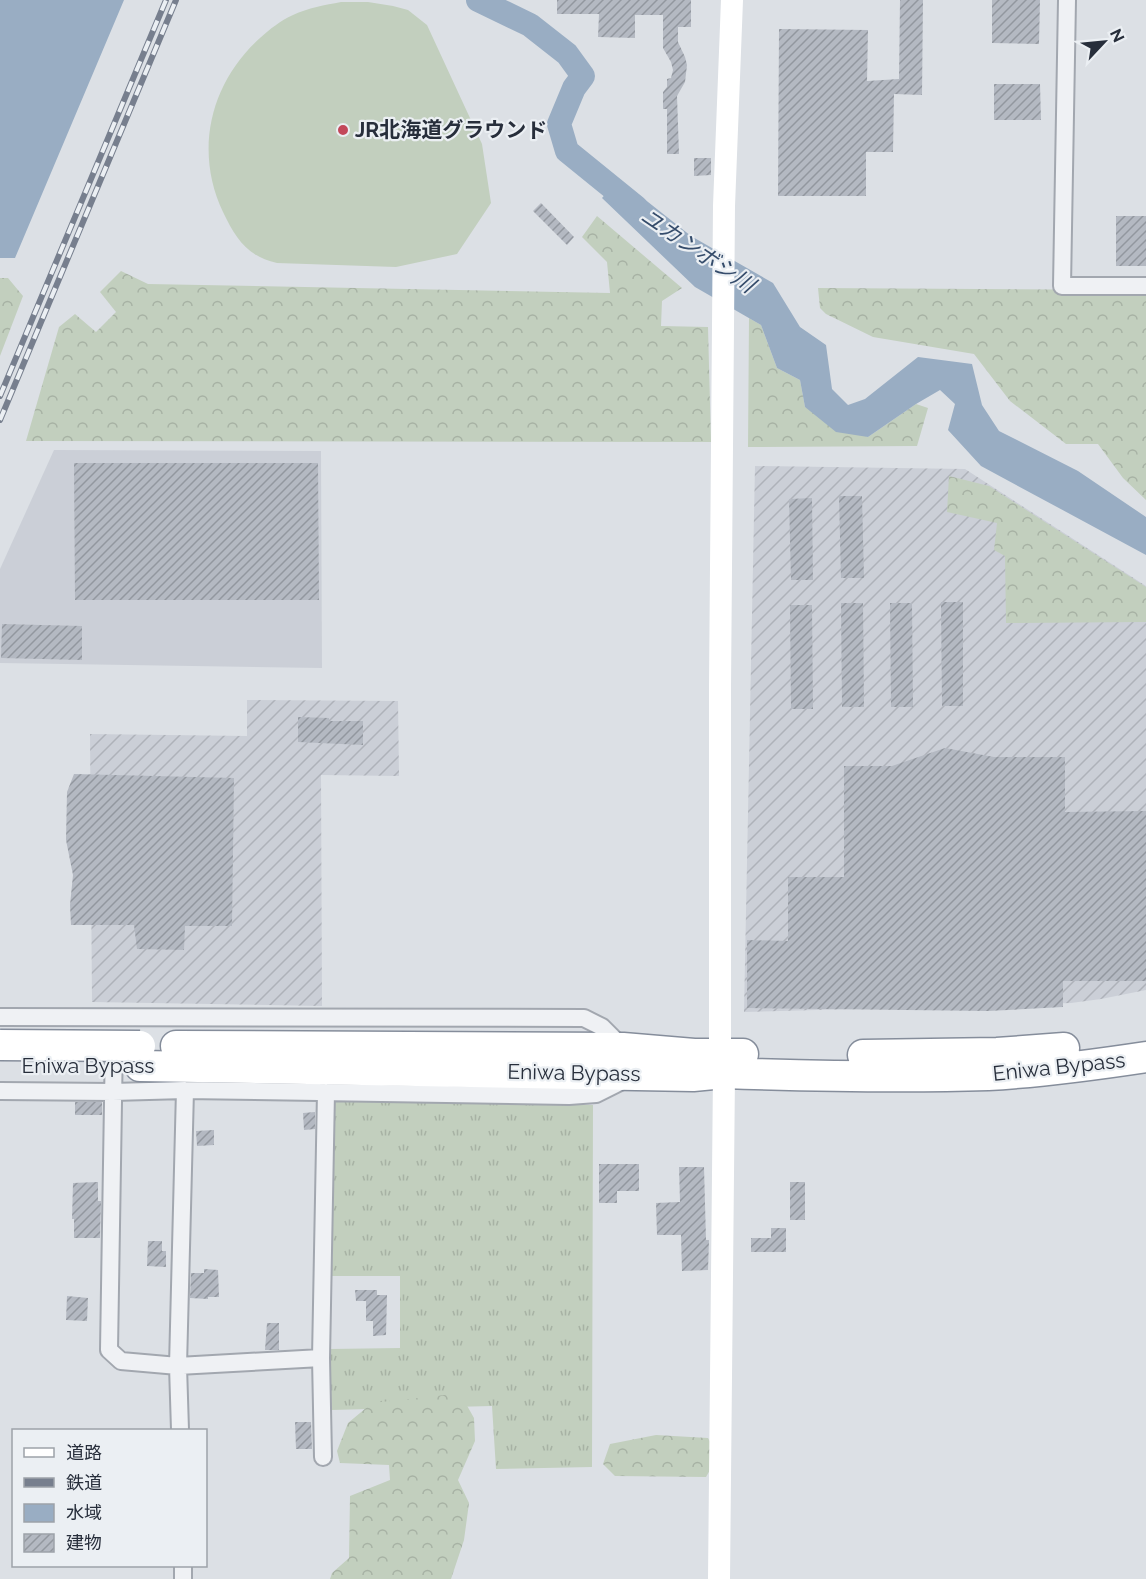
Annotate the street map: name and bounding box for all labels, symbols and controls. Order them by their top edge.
north arrow [1074,12,1134,72]
text: N [1106,26,1128,45]
place label: JR北海道グラウンド [355,117,547,142]
marker: JR北海道グラウンド [336,123,350,137]
water label: ユカンボシ川 [636,202,762,299]
street label: Eniwa Bypass [991,1047,1126,1086]
street label: Eniwa Bypass [21,1053,155,1078]
street label: Eniwa Bypass [507,1059,641,1086]
legend [12,1429,207,1567]
text: 道路 [66,1442,102,1463]
text: 鉄道 [66,1472,102,1493]
text: 水域 [66,1502,102,1523]
text: 建物 [66,1532,102,1553]

